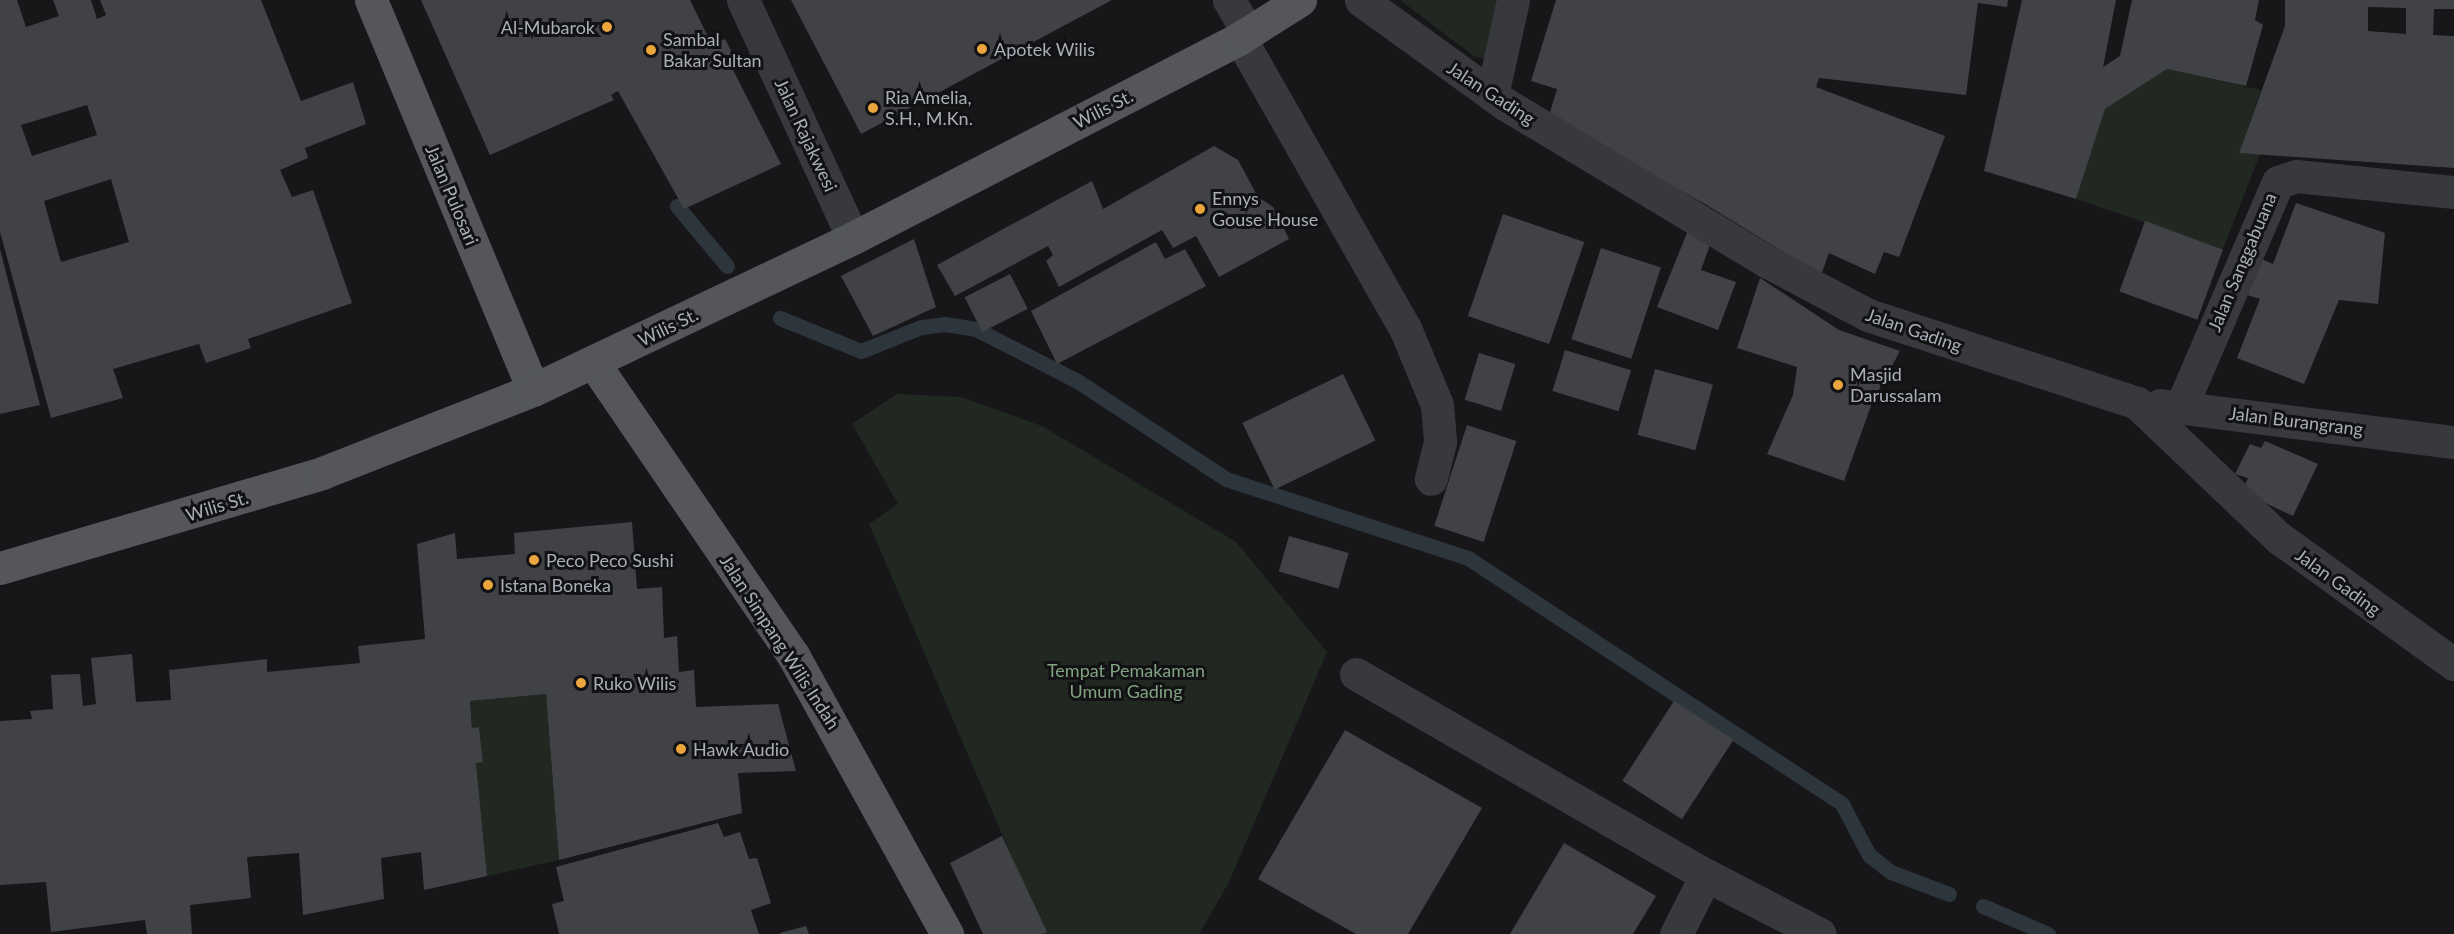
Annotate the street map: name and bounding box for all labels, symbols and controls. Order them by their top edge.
place label: Al-Mubarok [501,16,595,38]
marker: Al-Mubarok [600,20,614,34]
place label: Sambal Bakar Sultan [663,29,762,72]
place label: Apotek Wilis [994,38,1095,60]
marker: Apotek Wilis [975,42,989,56]
marker: Sambal Bakar Sultan [644,43,658,57]
street label: Jalan Gading [1443,57,1539,129]
street label: Jalan Rajakwesi [770,75,842,195]
street label: Wilis St. [1070,85,1136,133]
place label: Ria Amelia, S.H., M.Kn. [885,87,973,130]
marker: Ria Amelia, S.H., M.Kn. [866,101,880,115]
street label: Jalan Pulosari [421,142,483,248]
place label: Ennys Gouse House [1212,188,1318,230]
street label: Jalan Sanggabuana [2203,190,2281,334]
marker: Ennys Gouse House [1193,202,1207,216]
street label: Wilis St. [635,303,701,351]
street label: Jalan Gading [1863,304,1965,356]
place label: Masjid Darussalam [1850,364,1942,406]
marker: Masjid Darussalam [1831,378,1845,392]
street label: Jalan Burangrang [2228,402,2364,440]
street label: Wilis St. [183,486,251,526]
street label: Jalan Gading [2291,544,2385,620]
place label: Peco Peco Sushi [546,549,674,571]
street label: Jalan Simpang Wilis Indah [715,551,845,733]
marker: Peco Peco Sushi [527,553,541,567]
place label: Istana Boneka [500,574,611,596]
marker: Istana Boneka [481,578,495,592]
park label: Tempat Pemakaman Umum Gading [1047,660,1205,702]
place label: Ruko Wilis [593,672,677,694]
marker: Ruko Wilis [574,676,588,690]
place label: Hawk Audio [693,738,790,760]
marker: Hawk Audio [674,742,688,756]

